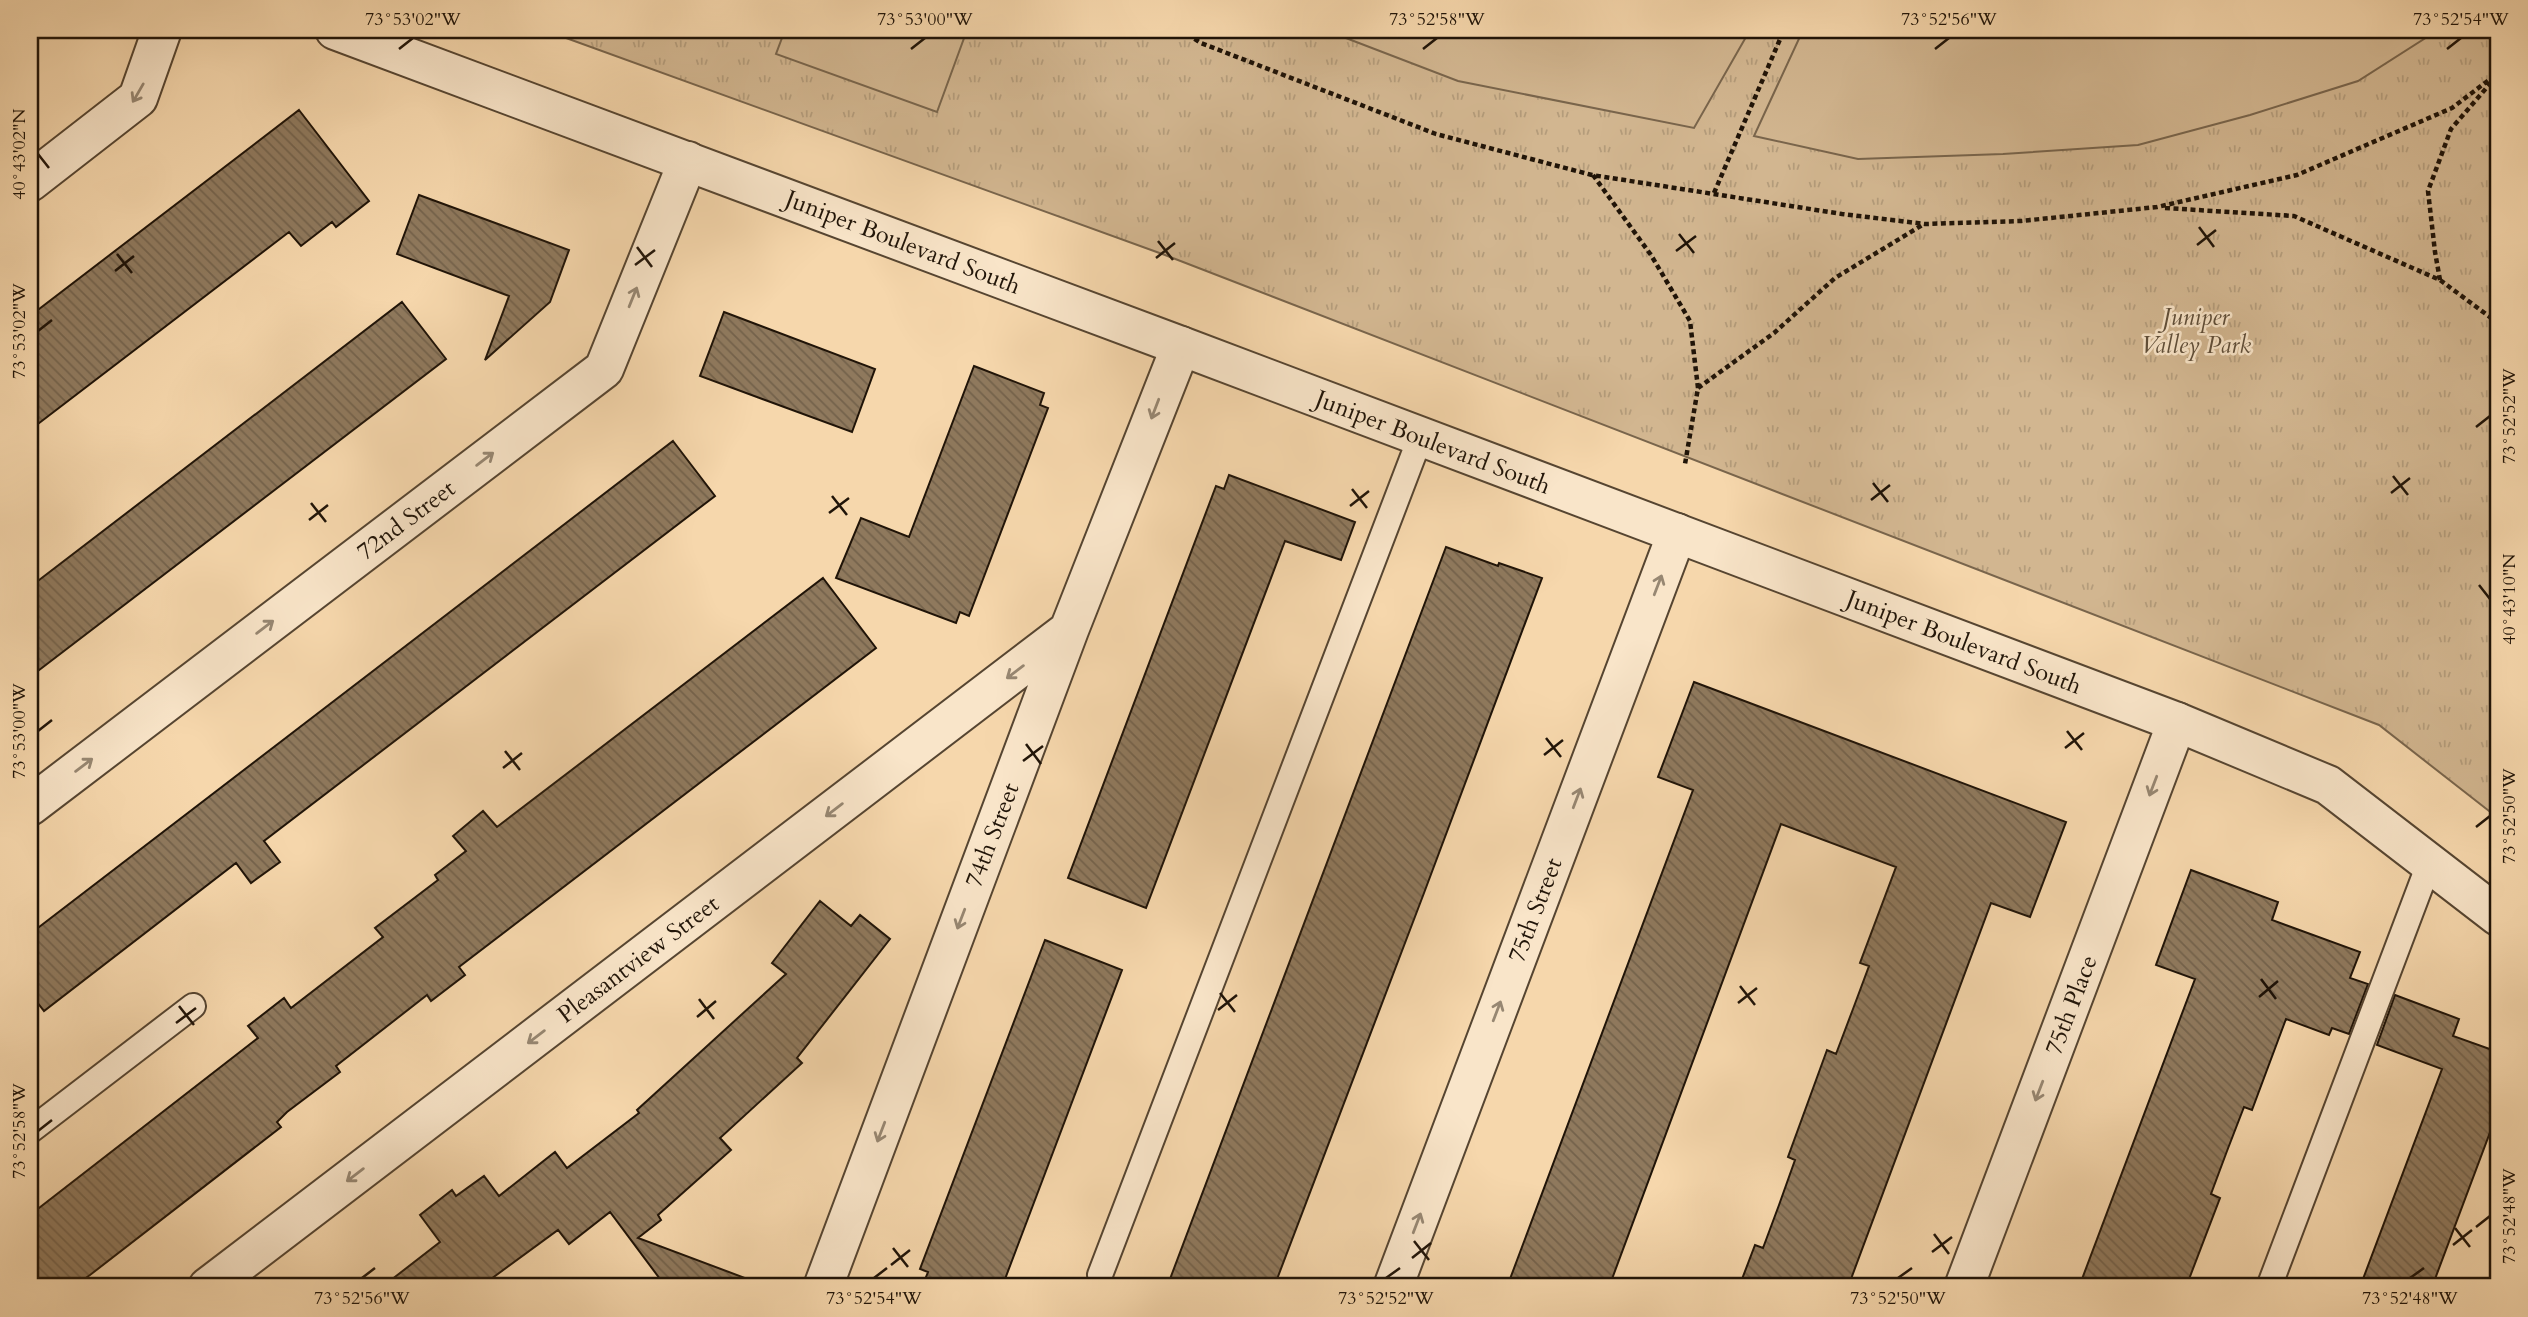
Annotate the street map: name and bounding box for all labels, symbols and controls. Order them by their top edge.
text: 73°53'02"W [365,7,461,32]
text: 73°53'00"W [877,7,973,32]
text: 73°52'58"W [1389,7,1485,32]
text: 73°52'56"W [1901,7,1997,32]
text: 73°52'54"W [2413,7,2509,32]
one-way arrow [130,82,144,102]
text: 40°43'02"N [7,108,32,200]
street label: Juniper Boulevard South [778,181,1025,303]
text: 73°53'02"W [7,283,32,379]
one-way arrow [628,286,641,308]
park label: Juniper Valley Park [2141,301,2251,362]
text: 73°52'52"W [2497,368,2522,464]
street label: Juniper Boulevard South [1308,381,1555,503]
one-way arrow [1147,397,1160,419]
one-way arrow [476,452,494,467]
street label: 72nd Street [350,472,463,568]
text: 40°43'10"N [2497,553,2522,645]
one-way arrow [1652,574,1665,596]
street label: Juniper Boulevard South [1839,581,2086,703]
one-way arrow [255,619,274,634]
one-way arrow [1006,664,1025,679]
text: 73°53'00"W [7,683,32,779]
one-way arrow [74,757,93,772]
text: 73°52'50"W [2497,768,2522,864]
one-way arrow [2146,775,2159,796]
street label: 74th Street [957,778,1028,892]
one-way arrow [1572,787,1585,809]
one-way arrow [825,802,844,817]
street label: 75th Street [1500,853,1571,967]
street label: Pleasantview Street [551,887,726,1031]
one-way arrow [954,908,966,930]
street label: 75th Place [2037,951,2106,1060]
one-way arrow [1492,1000,1504,1022]
one-way arrow [528,1029,546,1044]
one-way arrow [2031,1079,2044,1101]
text: 73°52'58"W [7,1083,32,1179]
one-way arrow [874,1121,887,1143]
one-way arrow [347,1167,365,1182]
text: 73°52'48"W [2497,1168,2522,1264]
one-way arrow [1412,1213,1424,1235]
text: 73°52'56"W [314,1286,410,1311]
text: 73°52'54"W [826,1286,922,1311]
text: 73°52'52"W [1338,1286,1434,1311]
text: 73°52'50"W [1850,1286,1946,1311]
text: 73°52'48"W [2362,1286,2458,1311]

